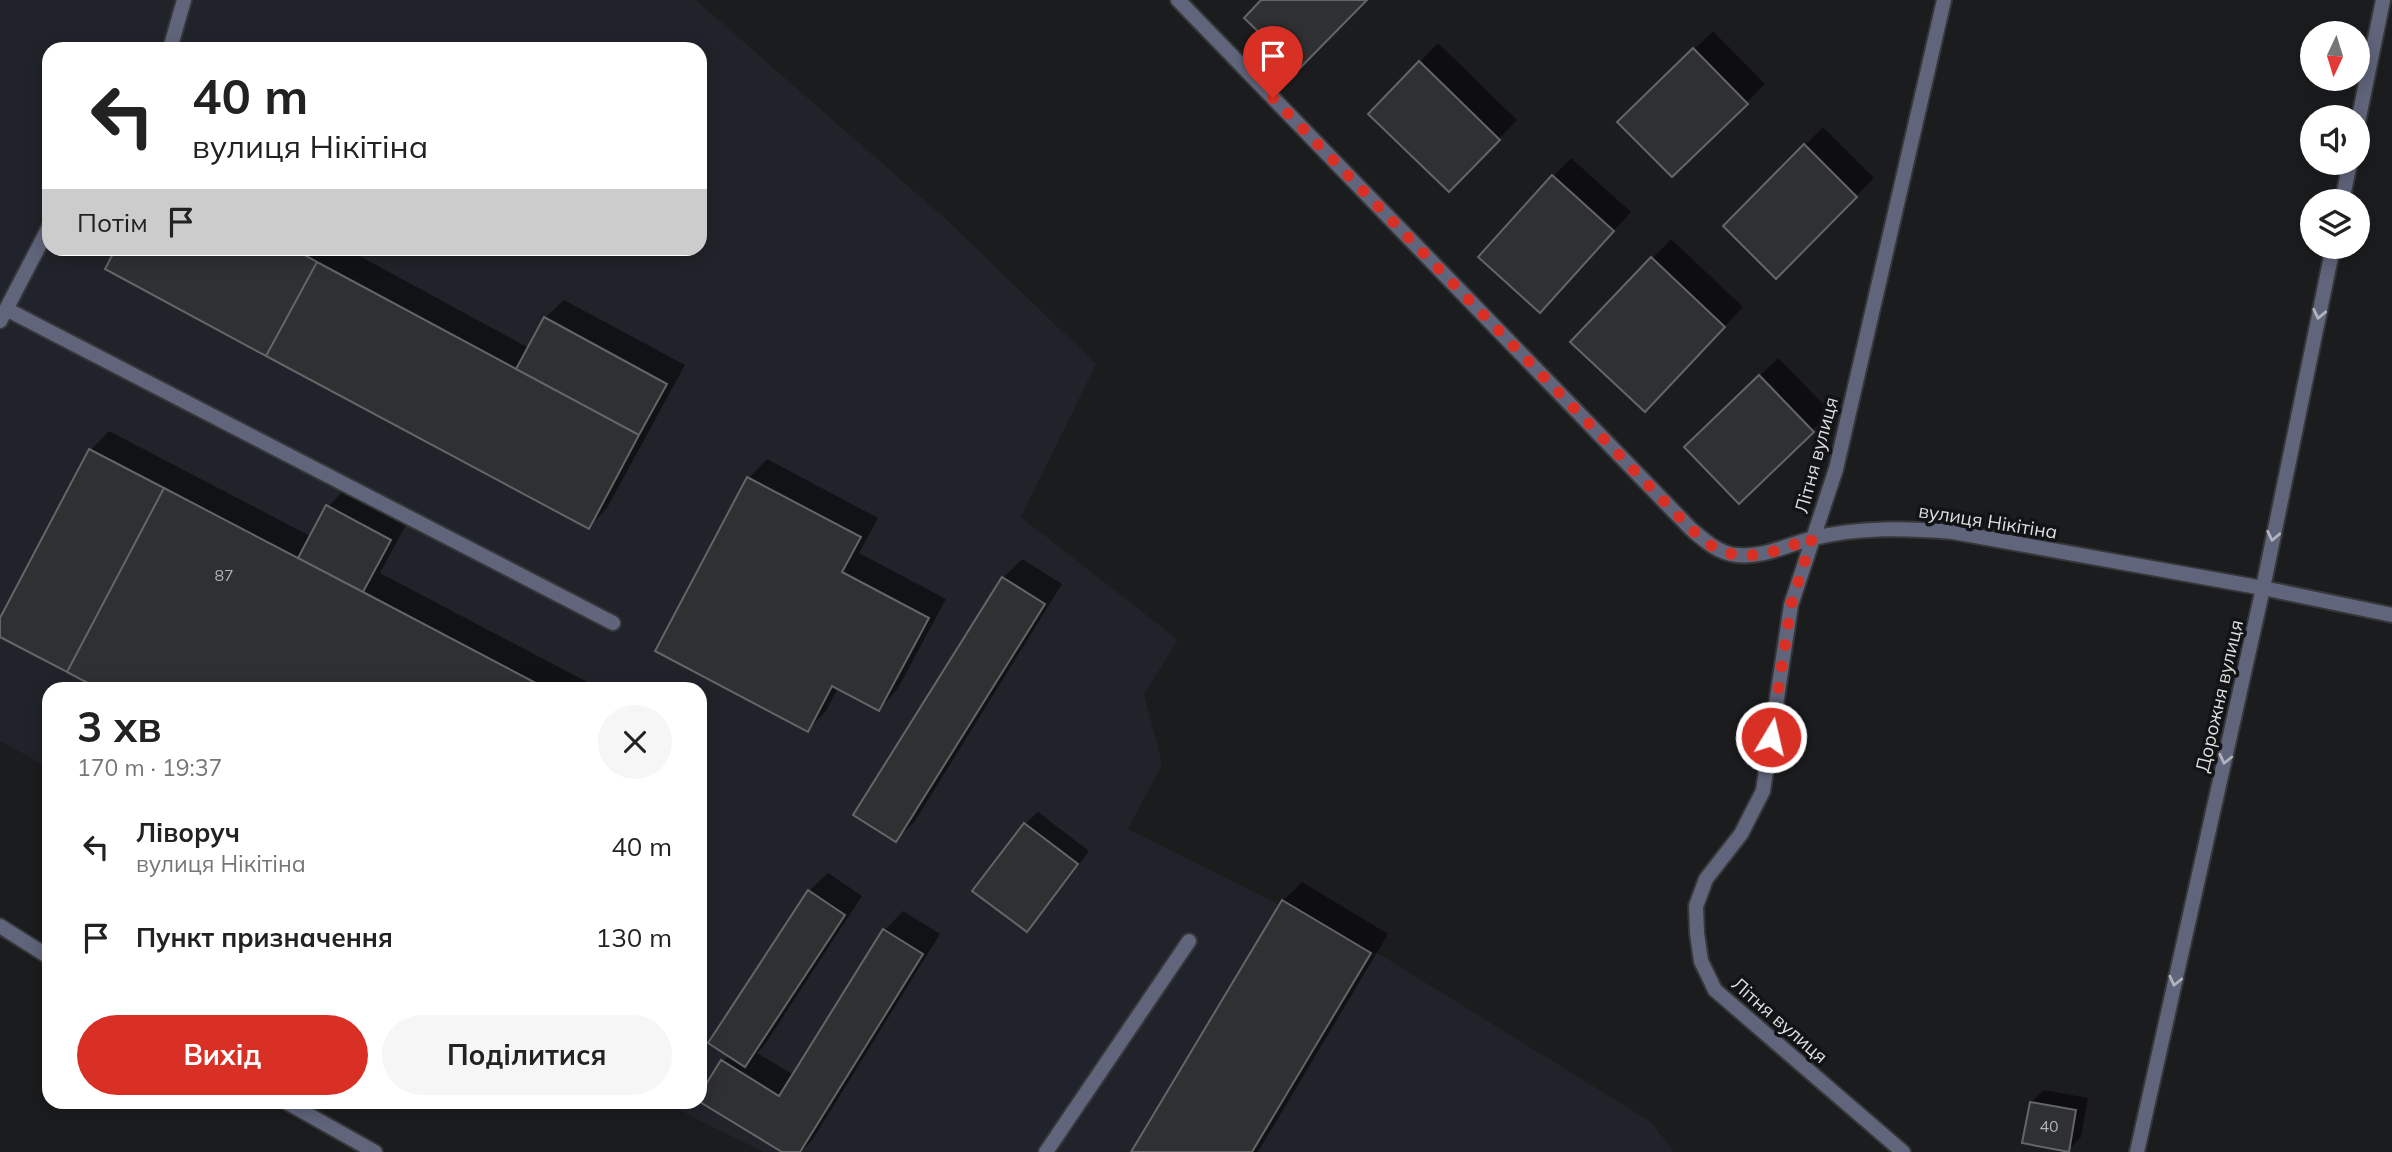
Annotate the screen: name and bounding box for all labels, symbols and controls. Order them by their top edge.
north arrow [2300,21,2370,91]
map controls [2300,21,2370,259]
pin [1243,26,1303,98]
icon: arrive [1254,37,1292,75]
text: 40 m [192,65,308,126]
icon: left [77,70,168,161]
button: sound [2300,105,2370,175]
text: вулиця Нікітіна [192,126,428,166]
button: layers [2300,189,2370,259]
icon: arrive [162,203,200,241]
text: Потім [77,206,148,239]
one-way arrow [2312,308,2327,320]
street label: Літня вулиця [1789,394,1843,516]
street label: вулиця Нікітіна [1917,498,2059,544]
one-way arrow [2267,530,2282,542]
house number: 87 [214,565,234,585]
street label: Дорожня вулиця [2190,617,2248,775]
text: 3 хв [77,700,162,753]
position arrow [1734,700,1808,774]
button: close [598,705,672,779]
text: 170 m · 19:37 [77,753,222,782]
one-way arrow [2219,753,2233,765]
text: Ліворуч [136,816,240,849]
icon: left [77,828,115,866]
text: 40 m [611,830,672,863]
text: вулиця Нікітіна [136,849,306,878]
icon: arrive [77,919,115,957]
text: Пункт призначення [136,921,393,954]
text: 130 m [596,921,672,954]
street label: Літня вулиця [1727,972,1833,1068]
one-way arrow [2169,975,2184,987]
button: Вихід [77,1015,368,1095]
button: Поділитися [382,1015,672,1095]
house number: 40 [2039,1116,2059,1136]

